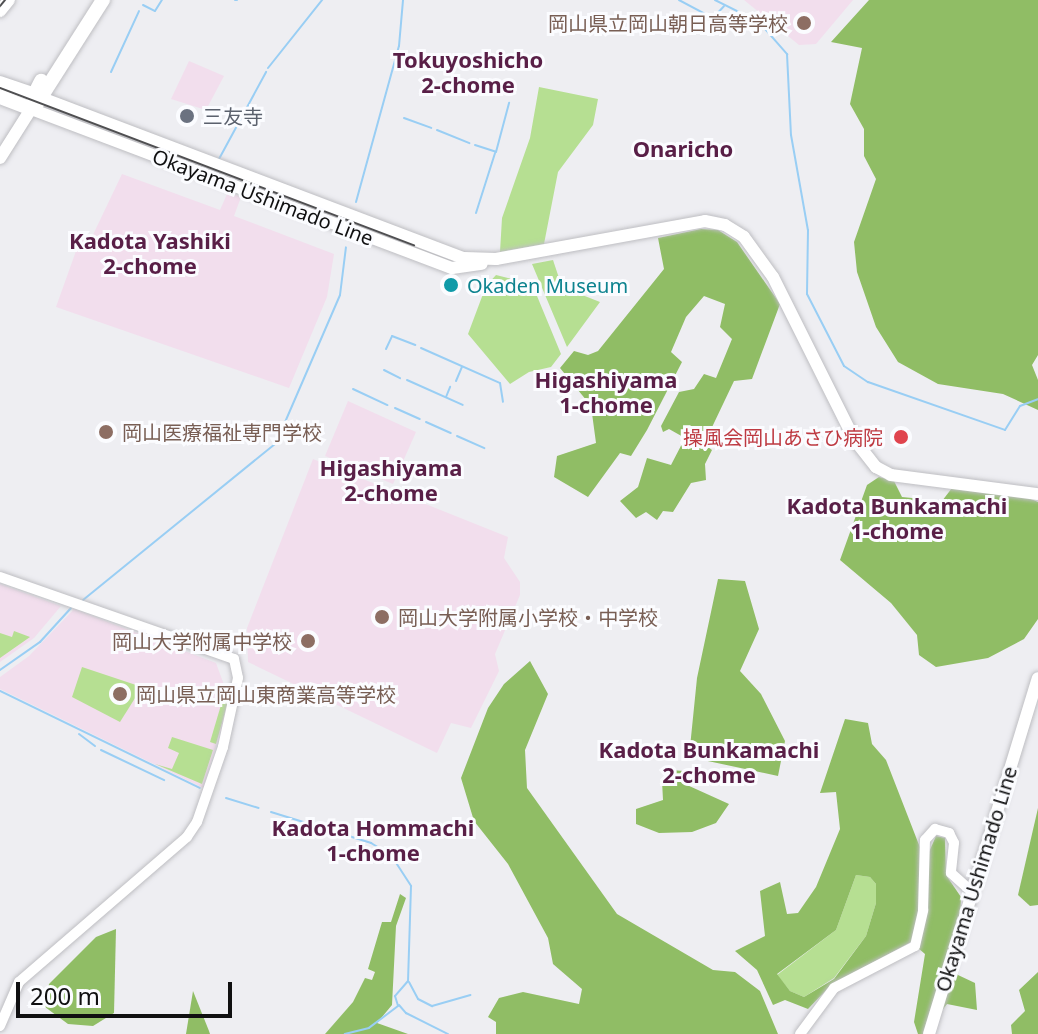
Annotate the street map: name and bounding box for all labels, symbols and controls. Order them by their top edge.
place label: 岡山県立岡山朝日高等学校 [548,11,788,35]
marker: 岡山県立岡山朝日高等学校 [795,14,813,32]
district label: Tokuyoshicho 2-chome [393,46,543,98]
place label: 三友寺 [203,104,263,128]
marker: 三友寺 [178,107,196,125]
district label: Onaricho [633,136,733,162]
street label: Okayama Ushimado Line [149,144,377,250]
district label: Kadota Yashiki 2-chome [69,227,231,278]
place label: Okaden Museum [467,273,628,297]
marker: Okaden Museum [442,276,460,294]
district label: Higashiyama 1-chome [535,366,677,418]
place label: 岡山医療福祉専門学校 [122,420,322,444]
marker: 岡山医療福祉専門学校 [97,423,115,441]
place label: 操風会岡山あさひ病院 [683,425,883,449]
marker: 操風会岡山あさひ病院 [890,426,912,448]
district label: Higashiyama 2-chome [320,454,462,506]
district label: Kadota Bunkamachi 1-chome [787,492,1007,544]
place label: 岡山大学附属小学校・中学校 [398,605,658,629]
marker: 岡山大学附属小学校・中学校 [373,608,391,626]
place label: 岡山大学附属中学校 [112,629,292,653]
marker: 岡山大学附属中学校 [299,632,317,650]
place label: 岡山県立岡山東商業高等学校 [136,682,396,706]
marker: 岡山県立岡山東商業高等学校 [111,685,129,703]
district label: Kadota Bunkamachi 2-chome [599,736,819,788]
street label: Okayama Ushimado Line [930,763,1022,995]
district label: Kadota Hommachi 1-chome [272,814,474,866]
scale bar [20,966,236,1016]
text: 200 m [30,979,100,1012]

